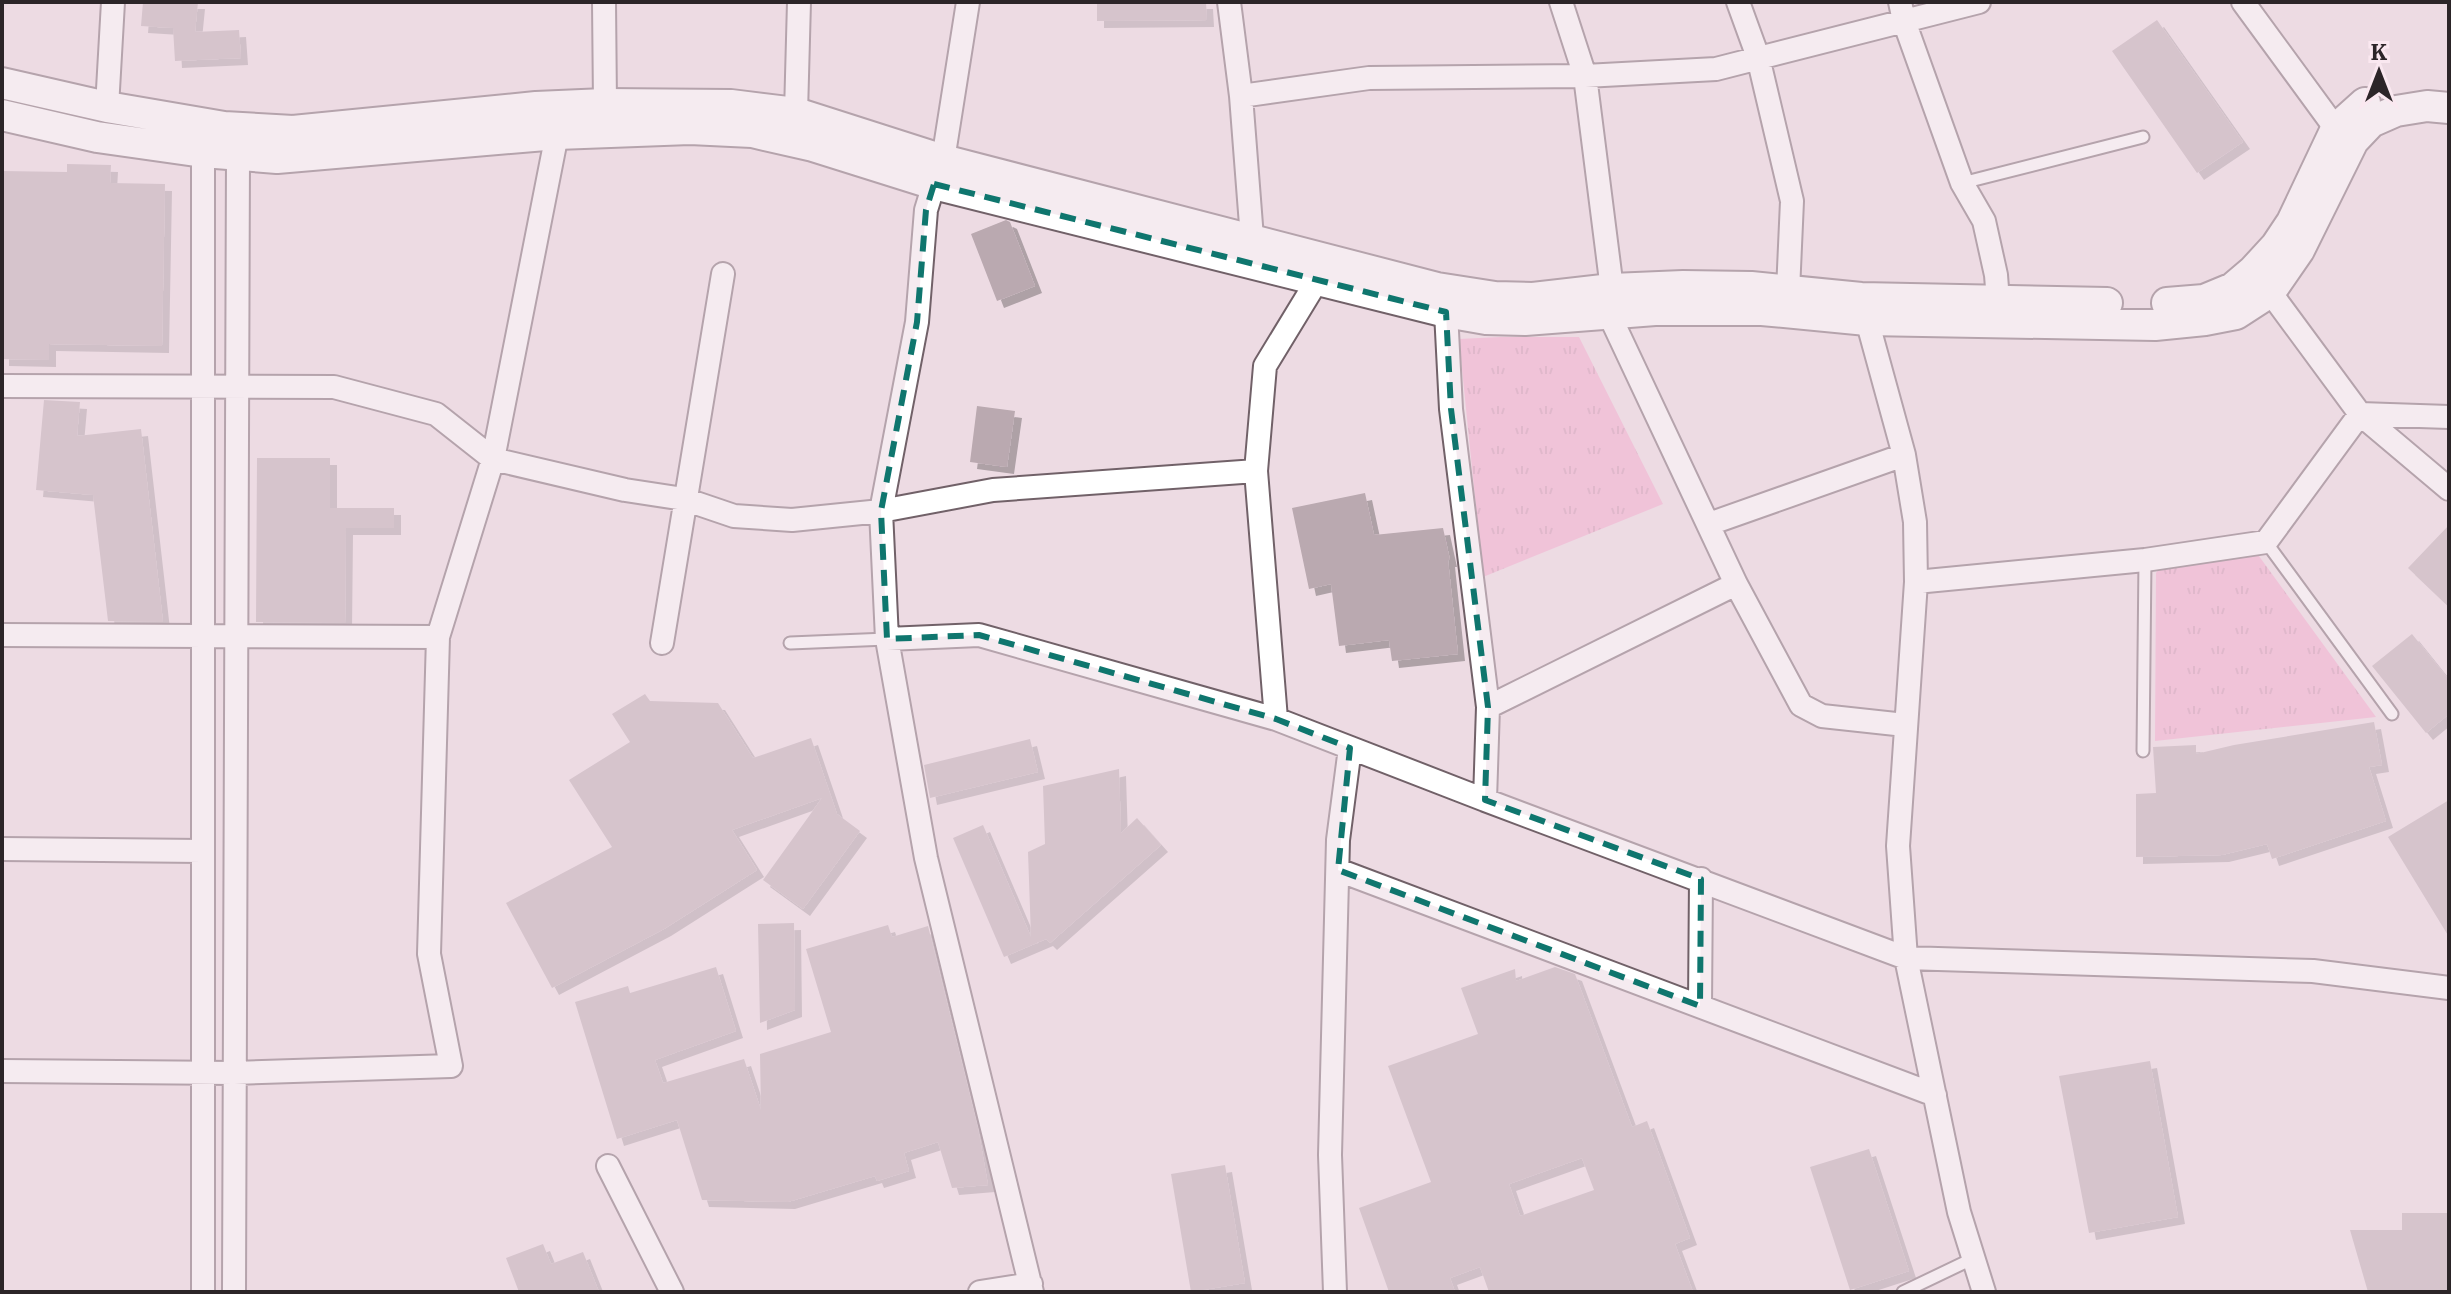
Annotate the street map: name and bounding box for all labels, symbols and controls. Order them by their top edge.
north arrow [2339,32,2419,112]
text: K [2371,37,2388,66]

